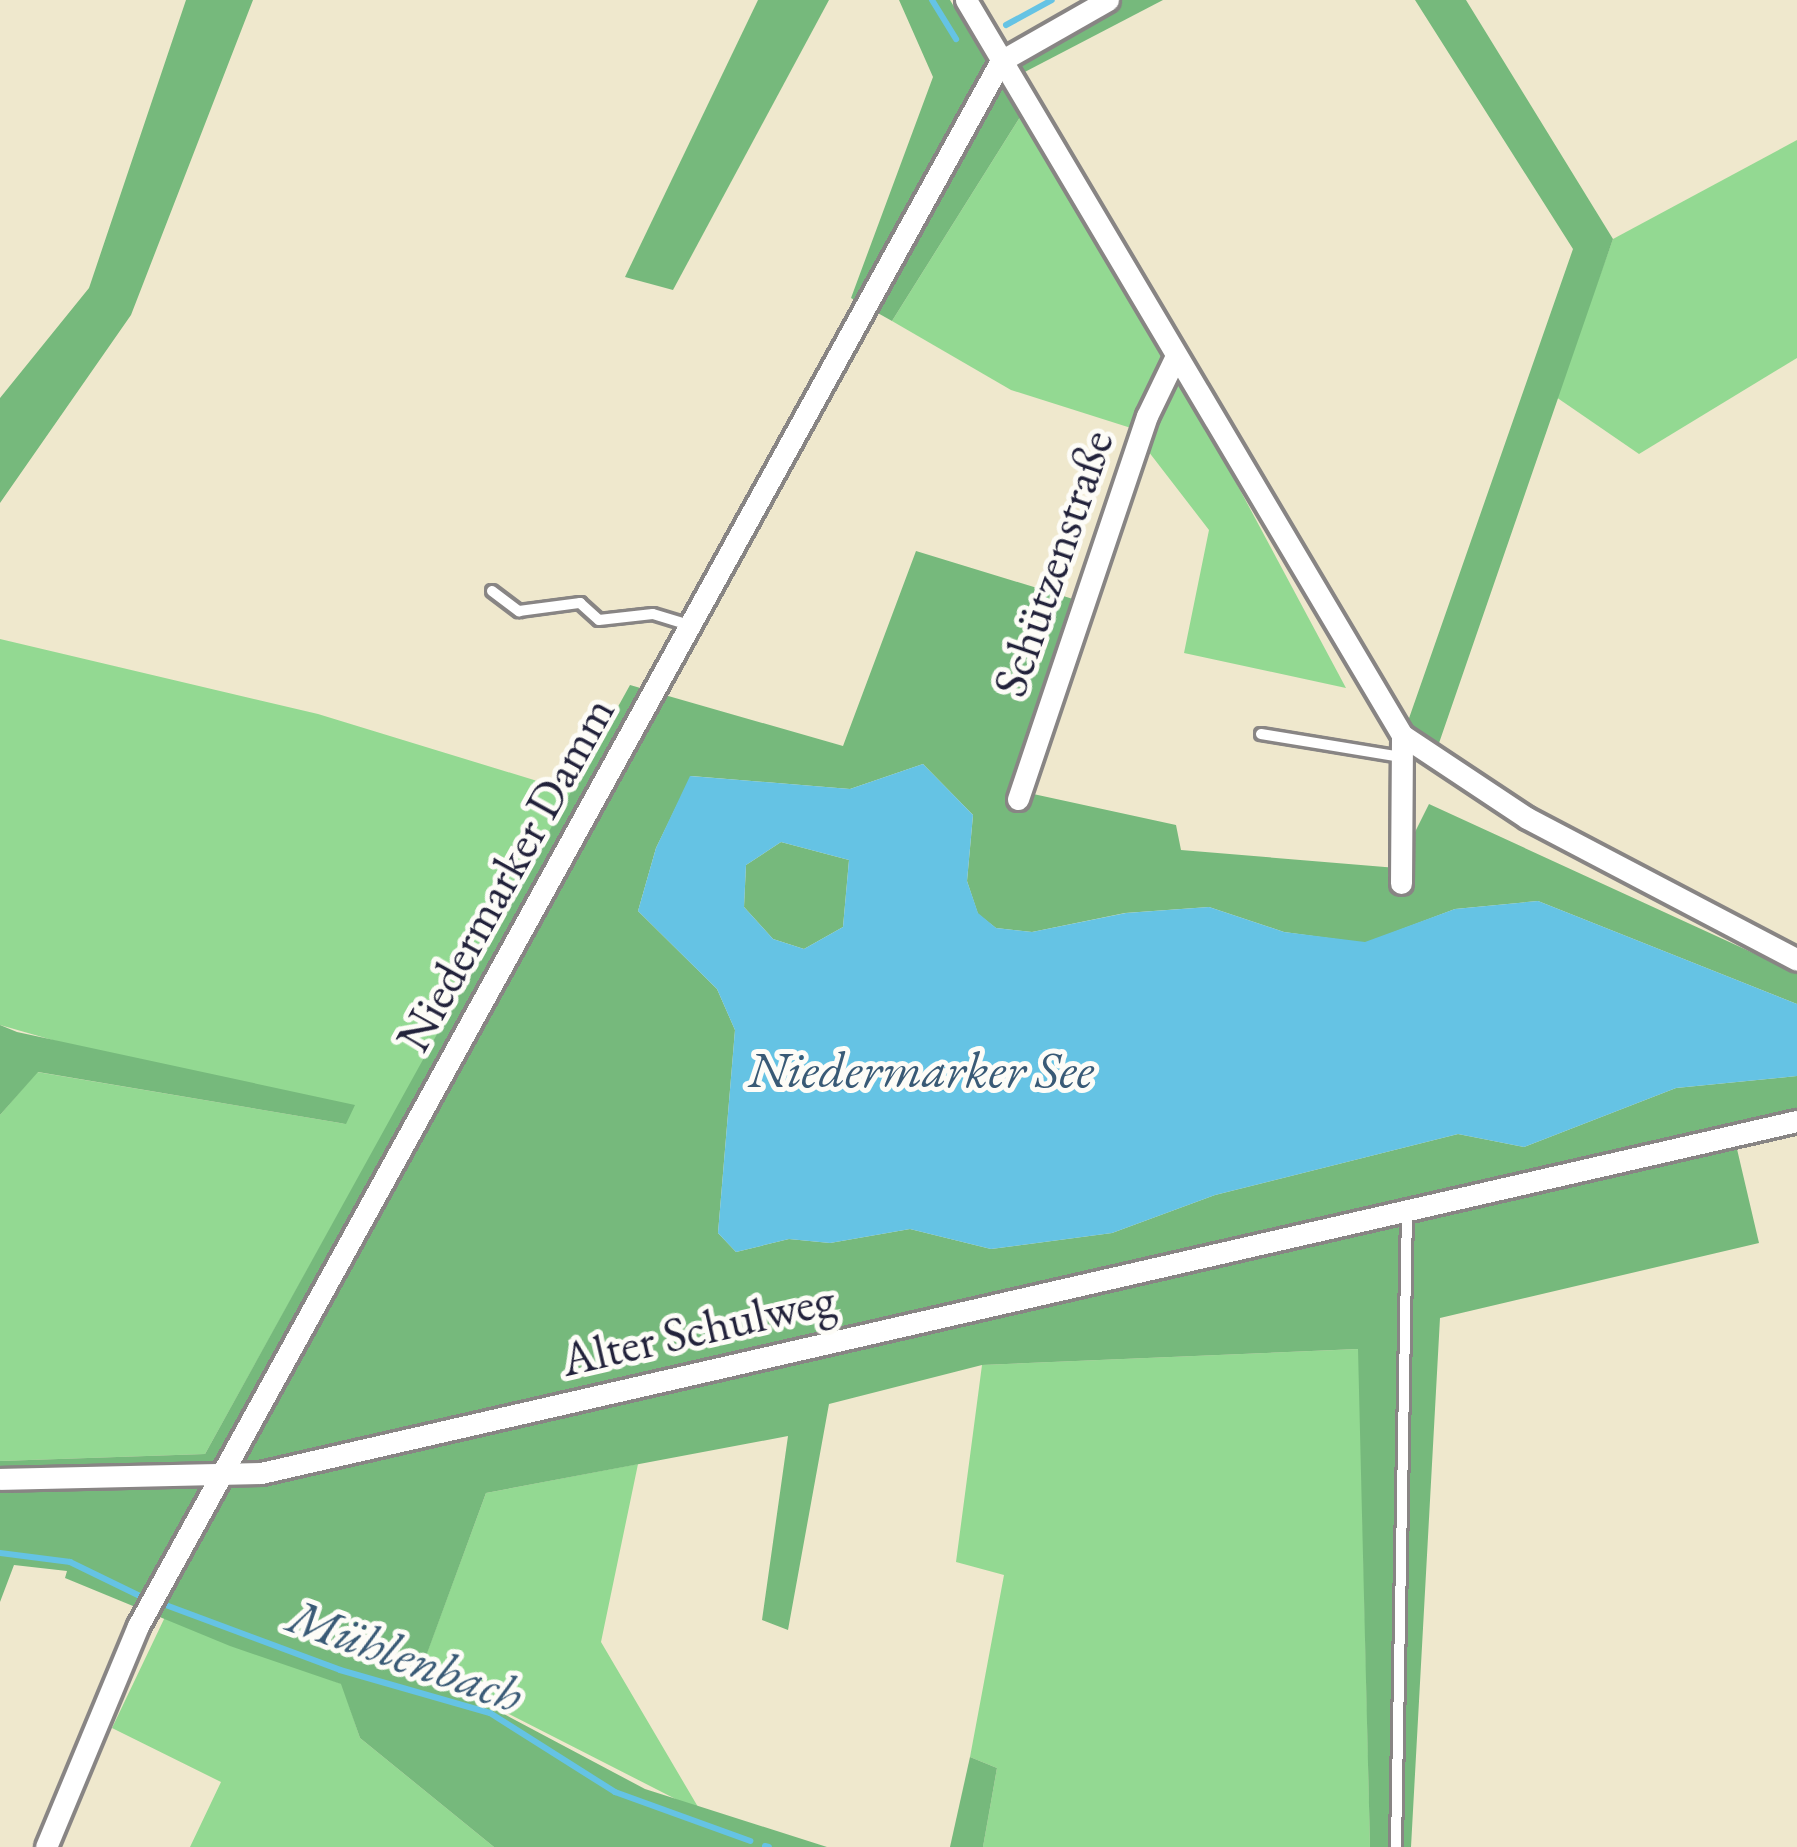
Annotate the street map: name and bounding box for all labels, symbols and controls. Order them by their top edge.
street label: Schützenstraße [981,422,1125,704]
street label: Niedermarker Damm [384,687,626,1061]
water label: Niedermarker See [748,1038,1094,1100]
street label: Alter Schulweg [556,1270,840,1388]
water label: Mühlenbach [280,1584,532,1726]

